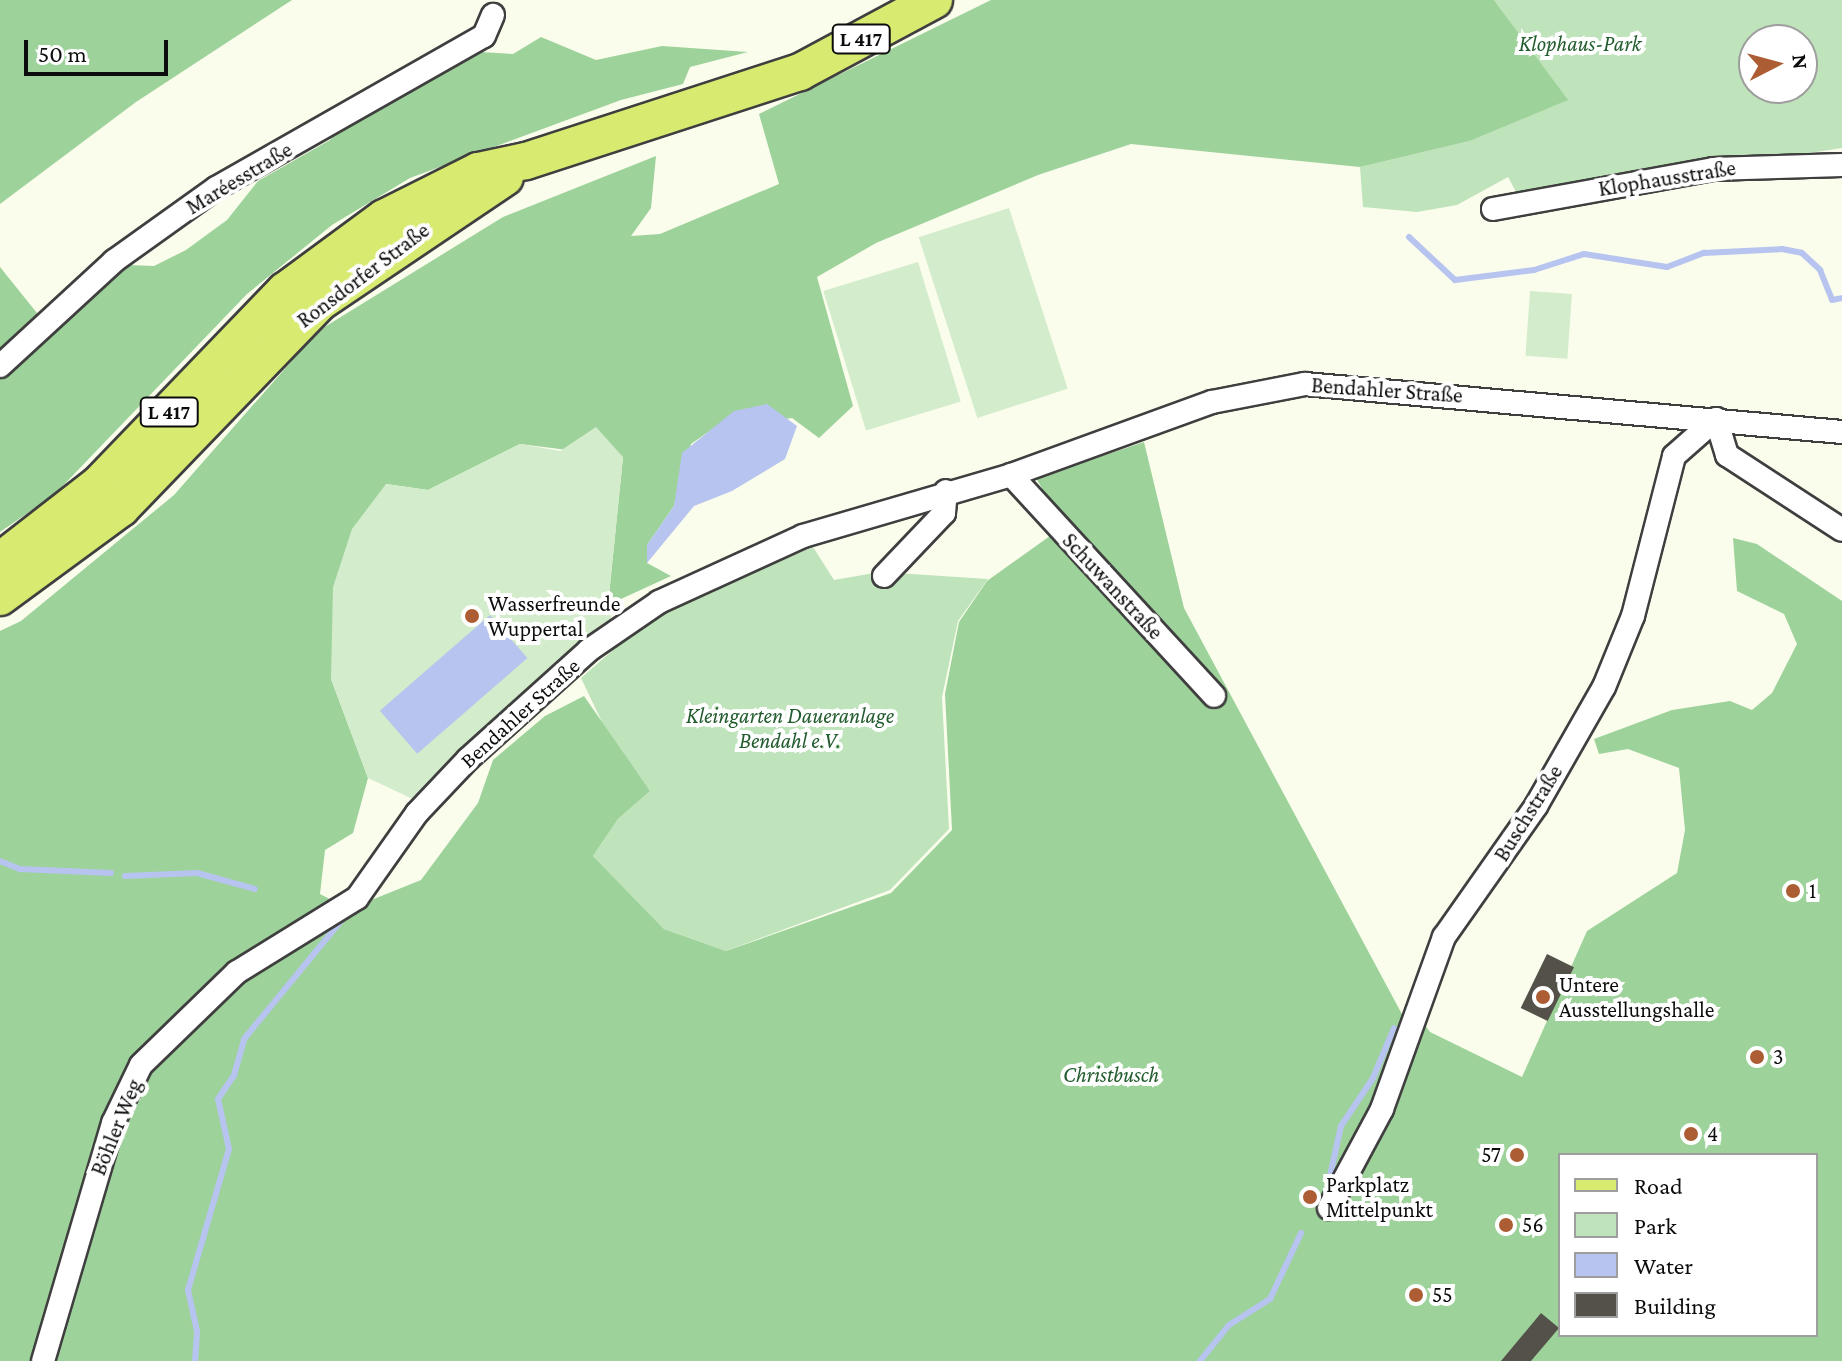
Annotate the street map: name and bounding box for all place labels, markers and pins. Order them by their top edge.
place label: Wasserfreunde Wuppertal [488,590,620,642]
marker: Wasserfreunde Wuppertal [463,607,481,625]
place label: 1 [1809,878,1816,904]
marker: 1 [1784,882,1802,900]
place label: Untere Ausstellungshalle [1559,971,1714,1022]
marker: Untere Ausstellungshalle [1534,988,1552,1006]
place label: 3 [1773,1044,1783,1070]
marker: 3 [1748,1048,1766,1066]
place label: 4 [1707,1121,1718,1147]
marker: 4 [1682,1125,1700,1143]
place label: 57 [1481,1142,1501,1168]
marker: 57 [1508,1146,1526,1164]
place label: Parkplatz Mittelpunkt [1326,1171,1433,1222]
marker: Parkplatz Mittelpunkt [1301,1188,1319,1206]
place label: 56 [1522,1212,1544,1238]
marker: 56 [1497,1216,1515,1234]
place label: 55 [1432,1282,1453,1308]
marker: 55 [1407,1286,1425,1304]

